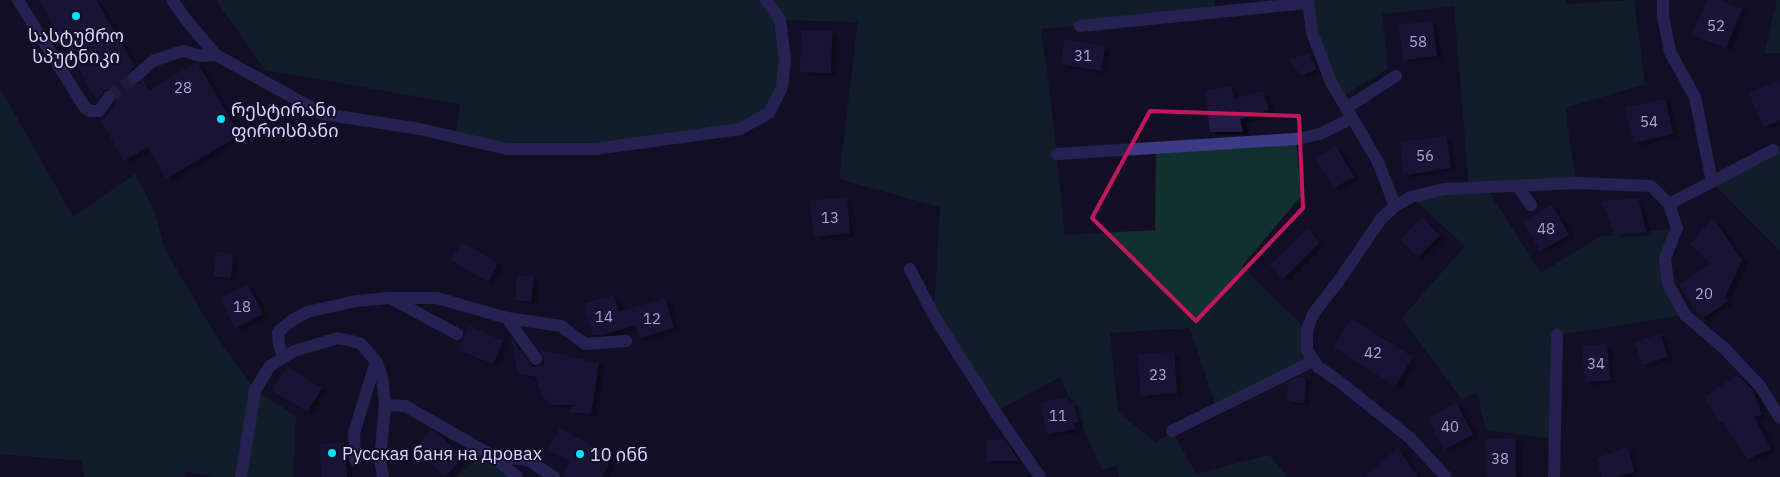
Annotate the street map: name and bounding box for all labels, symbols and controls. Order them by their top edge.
marker: სასტუმრო სპუტნიკი [70,10,82,22]
house number: 52 [1707,16,1725,35]
place label: სასტუმრო სპუტნიკი [28,24,124,68]
house number: 58 [1409,32,1427,51]
house number: 31 [1074,46,1092,65]
house number: 28 [174,78,192,97]
place label: რესტირანი ფიროსმანი [231,98,339,142]
house number: 54 [1640,112,1658,131]
marker: რესტირანი ფიროსმანი [215,113,227,125]
house number: 56 [1416,146,1434,165]
house number: 13 [821,208,839,227]
house number: 48 [1537,219,1555,238]
house number: 20 [1695,284,1713,303]
house number: 18 [233,297,251,316]
house number: 14 [595,307,613,326]
house number: 12 [643,309,661,328]
house number: 42 [1364,343,1382,362]
house number: 34 [1587,354,1605,373]
house number: 23 [1149,365,1167,384]
house number: 11 [1049,406,1067,425]
house number: 40 [1441,417,1459,436]
place label: Русская баня на дровах [342,442,542,465]
place label: 10 ინნ [590,443,648,466]
marker: Русская баня на дровах [326,447,338,459]
marker: 10 ინნ [574,448,586,460]
house number: 38 [1491,449,1509,468]

